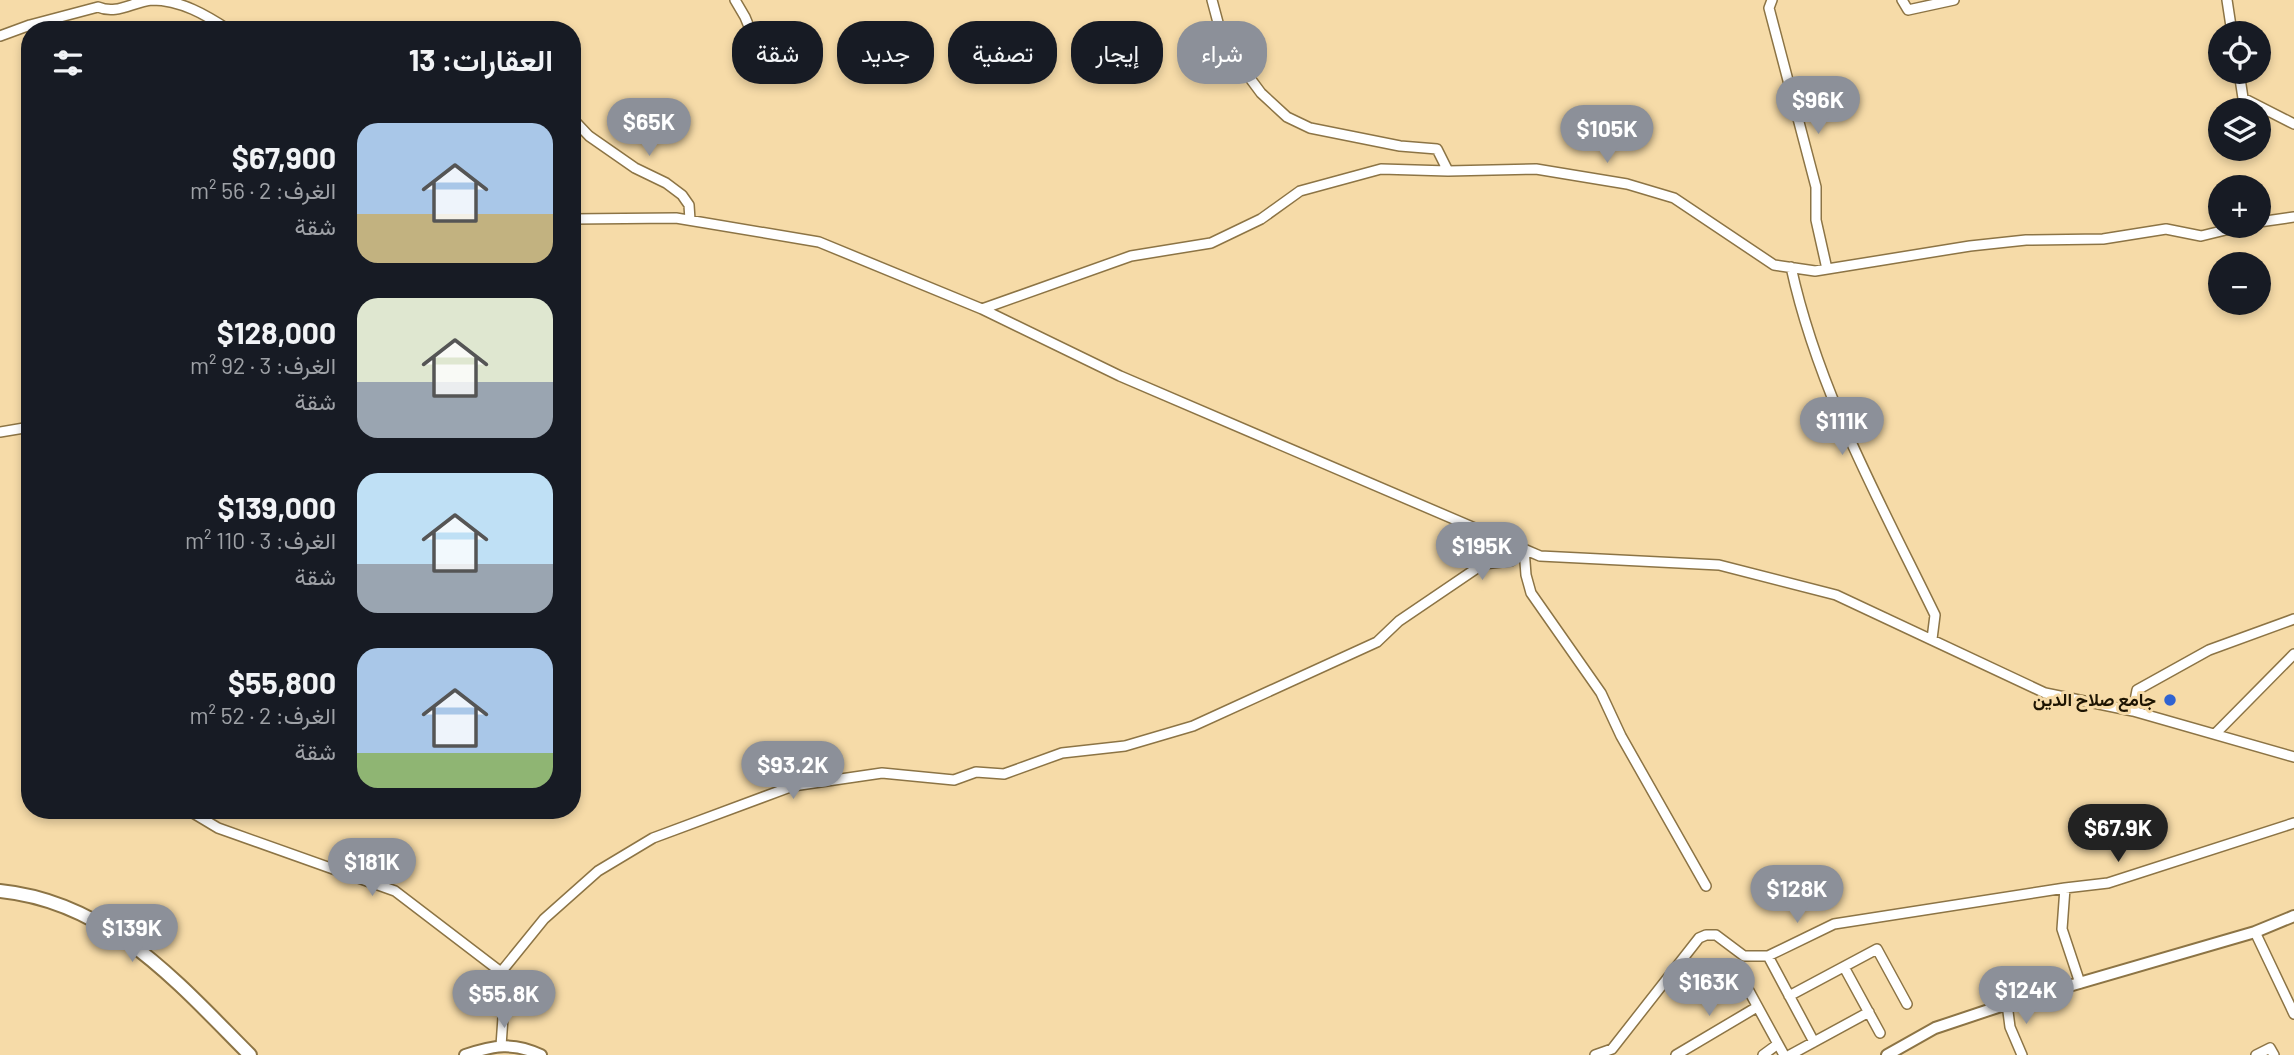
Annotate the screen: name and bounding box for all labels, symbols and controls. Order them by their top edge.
chip: شقة [732,21,823,84]
chip: جديد [837,21,934,84]
chip: تصفية [948,21,1057,84]
chip: إيجار [1071,21,1163,84]
chip: شراء [1177,21,1267,84]
map controls [2208,21,2271,315]
button: locate [2208,21,2271,84]
text: العقارات: 13 [409,41,553,77]
icon: filters [49,44,87,82]
pin: $96K [1777,76,1859,136]
text: $96K [1792,85,1844,113]
button: layers [2208,98,2271,161]
pin: $65K [608,99,690,158]
pin: $105K [1558,106,1656,165]
text: $65K [623,107,675,135]
text: $105K [1576,114,1638,142]
text: $67,900 [232,139,336,175]
icon: home [413,151,497,235]
button: + [2208,175,2271,238]
text: الغرف: 2 · 56 m² [190,176,336,204]
text: شقة [294,212,336,240]
button: − [2208,252,2271,315]
text: $128,000 [217,314,336,350]
icon: home [413,326,497,410]
text: الغرف: 3 · 92 m² [190,351,336,379]
text: شقة [294,387,336,415]
pin: $111K [1793,398,1891,457]
text: $111K [1816,406,1868,434]
text: $139,000 [218,489,336,525]
icon: home [413,501,497,585]
pin: $195K [1433,522,1531,582]
text: الغرف: 3 · 110 m² [185,526,336,554]
text: $195K [1452,531,1512,559]
text: شقة [294,562,336,590]
text: $55,800 [228,664,336,700]
icon: home [413,676,497,760]
place label: جامع صلاح الدين [2033,688,2156,712]
marker: جامع صلاح الدين [2162,692,2178,708]
text: الغرف: 2 · 52 m² [190,701,336,729]
text: شقة [294,737,336,765]
pin: $93.2K [736,742,850,801]
text: $93.2K [757,750,829,778]
pin: $67.9K [2061,804,2175,864]
text: $67.9K [2084,813,2152,841]
pin: $181K [323,838,421,898]
text: $181K [344,847,400,875]
pin: $128K [1748,866,1846,925]
text: $128K [1766,874,1828,902]
pin: $139K [83,904,181,964]
text: $139K [102,913,162,941]
pin: $163K [1660,958,1758,1018]
text: $163K [1679,967,1739,995]
pin: $124K [1977,967,2075,1026]
pin: $55.8K [447,970,561,1030]
text: $124K [1995,975,2057,1003]
text: $55.8K [468,979,540,1007]

